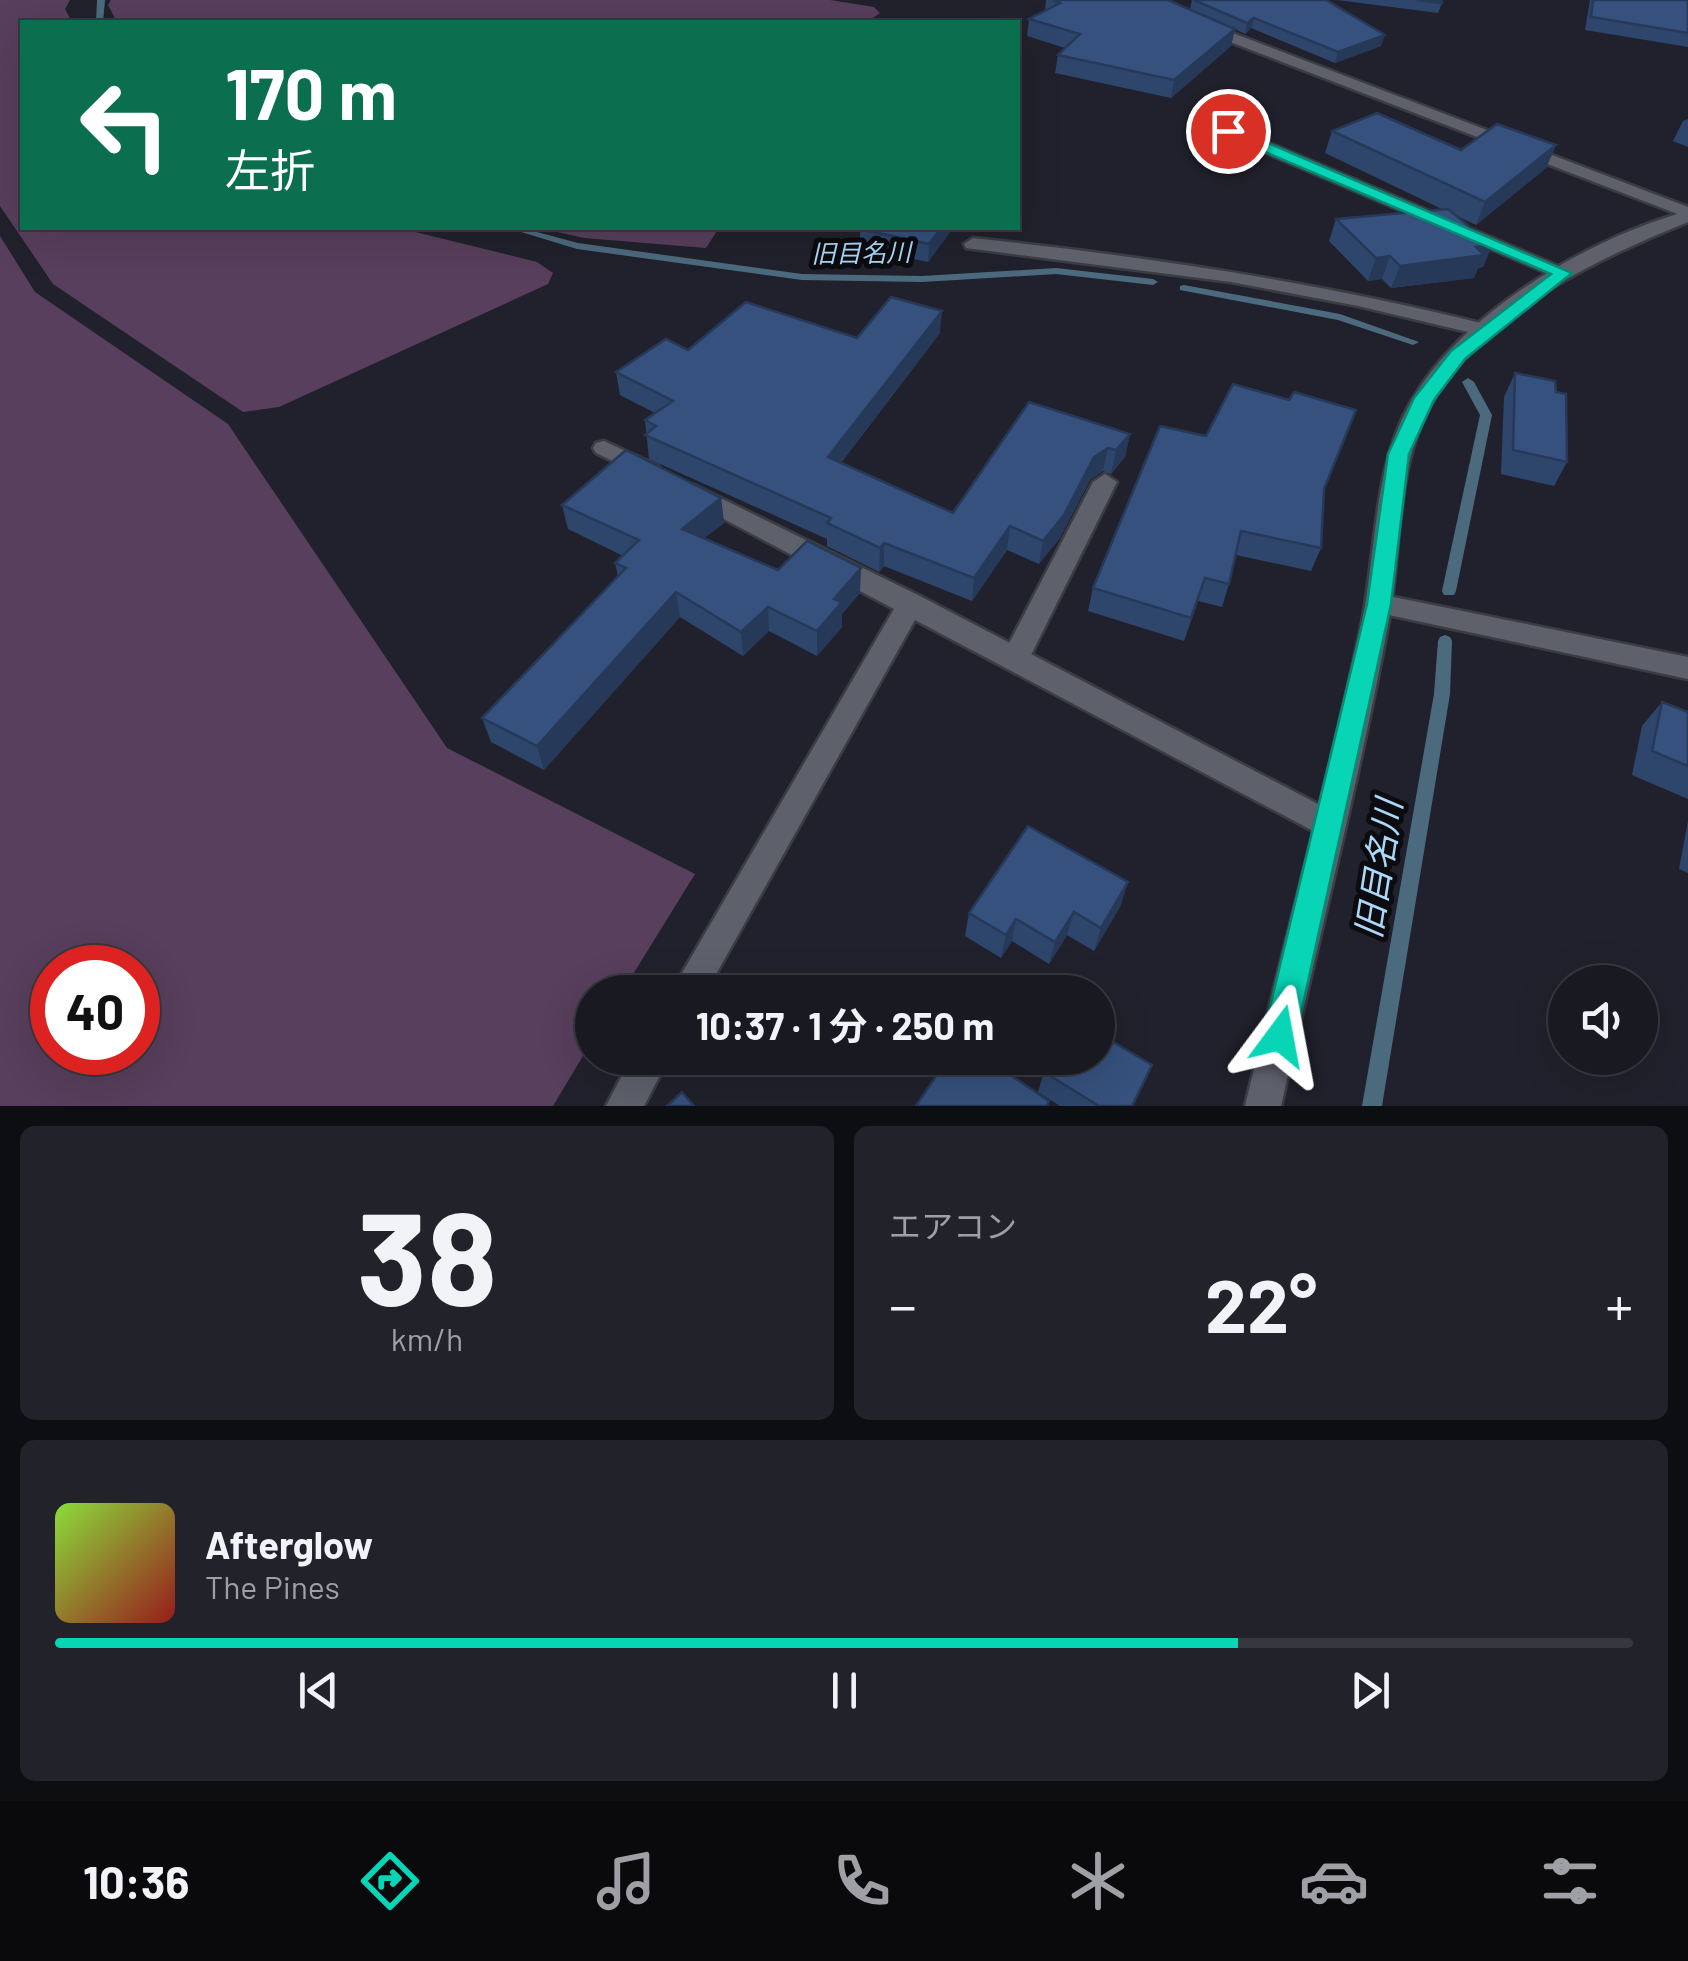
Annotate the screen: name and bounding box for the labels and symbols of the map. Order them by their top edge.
pin [1186,89,1271,174]
water label: 旧目名川 [811,236,914,268]
water label: 旧目名川 [1345,792,1409,941]
speed limit sign: 40 [30,945,160,1075]
position arrow [1228,984,1332,1088]

